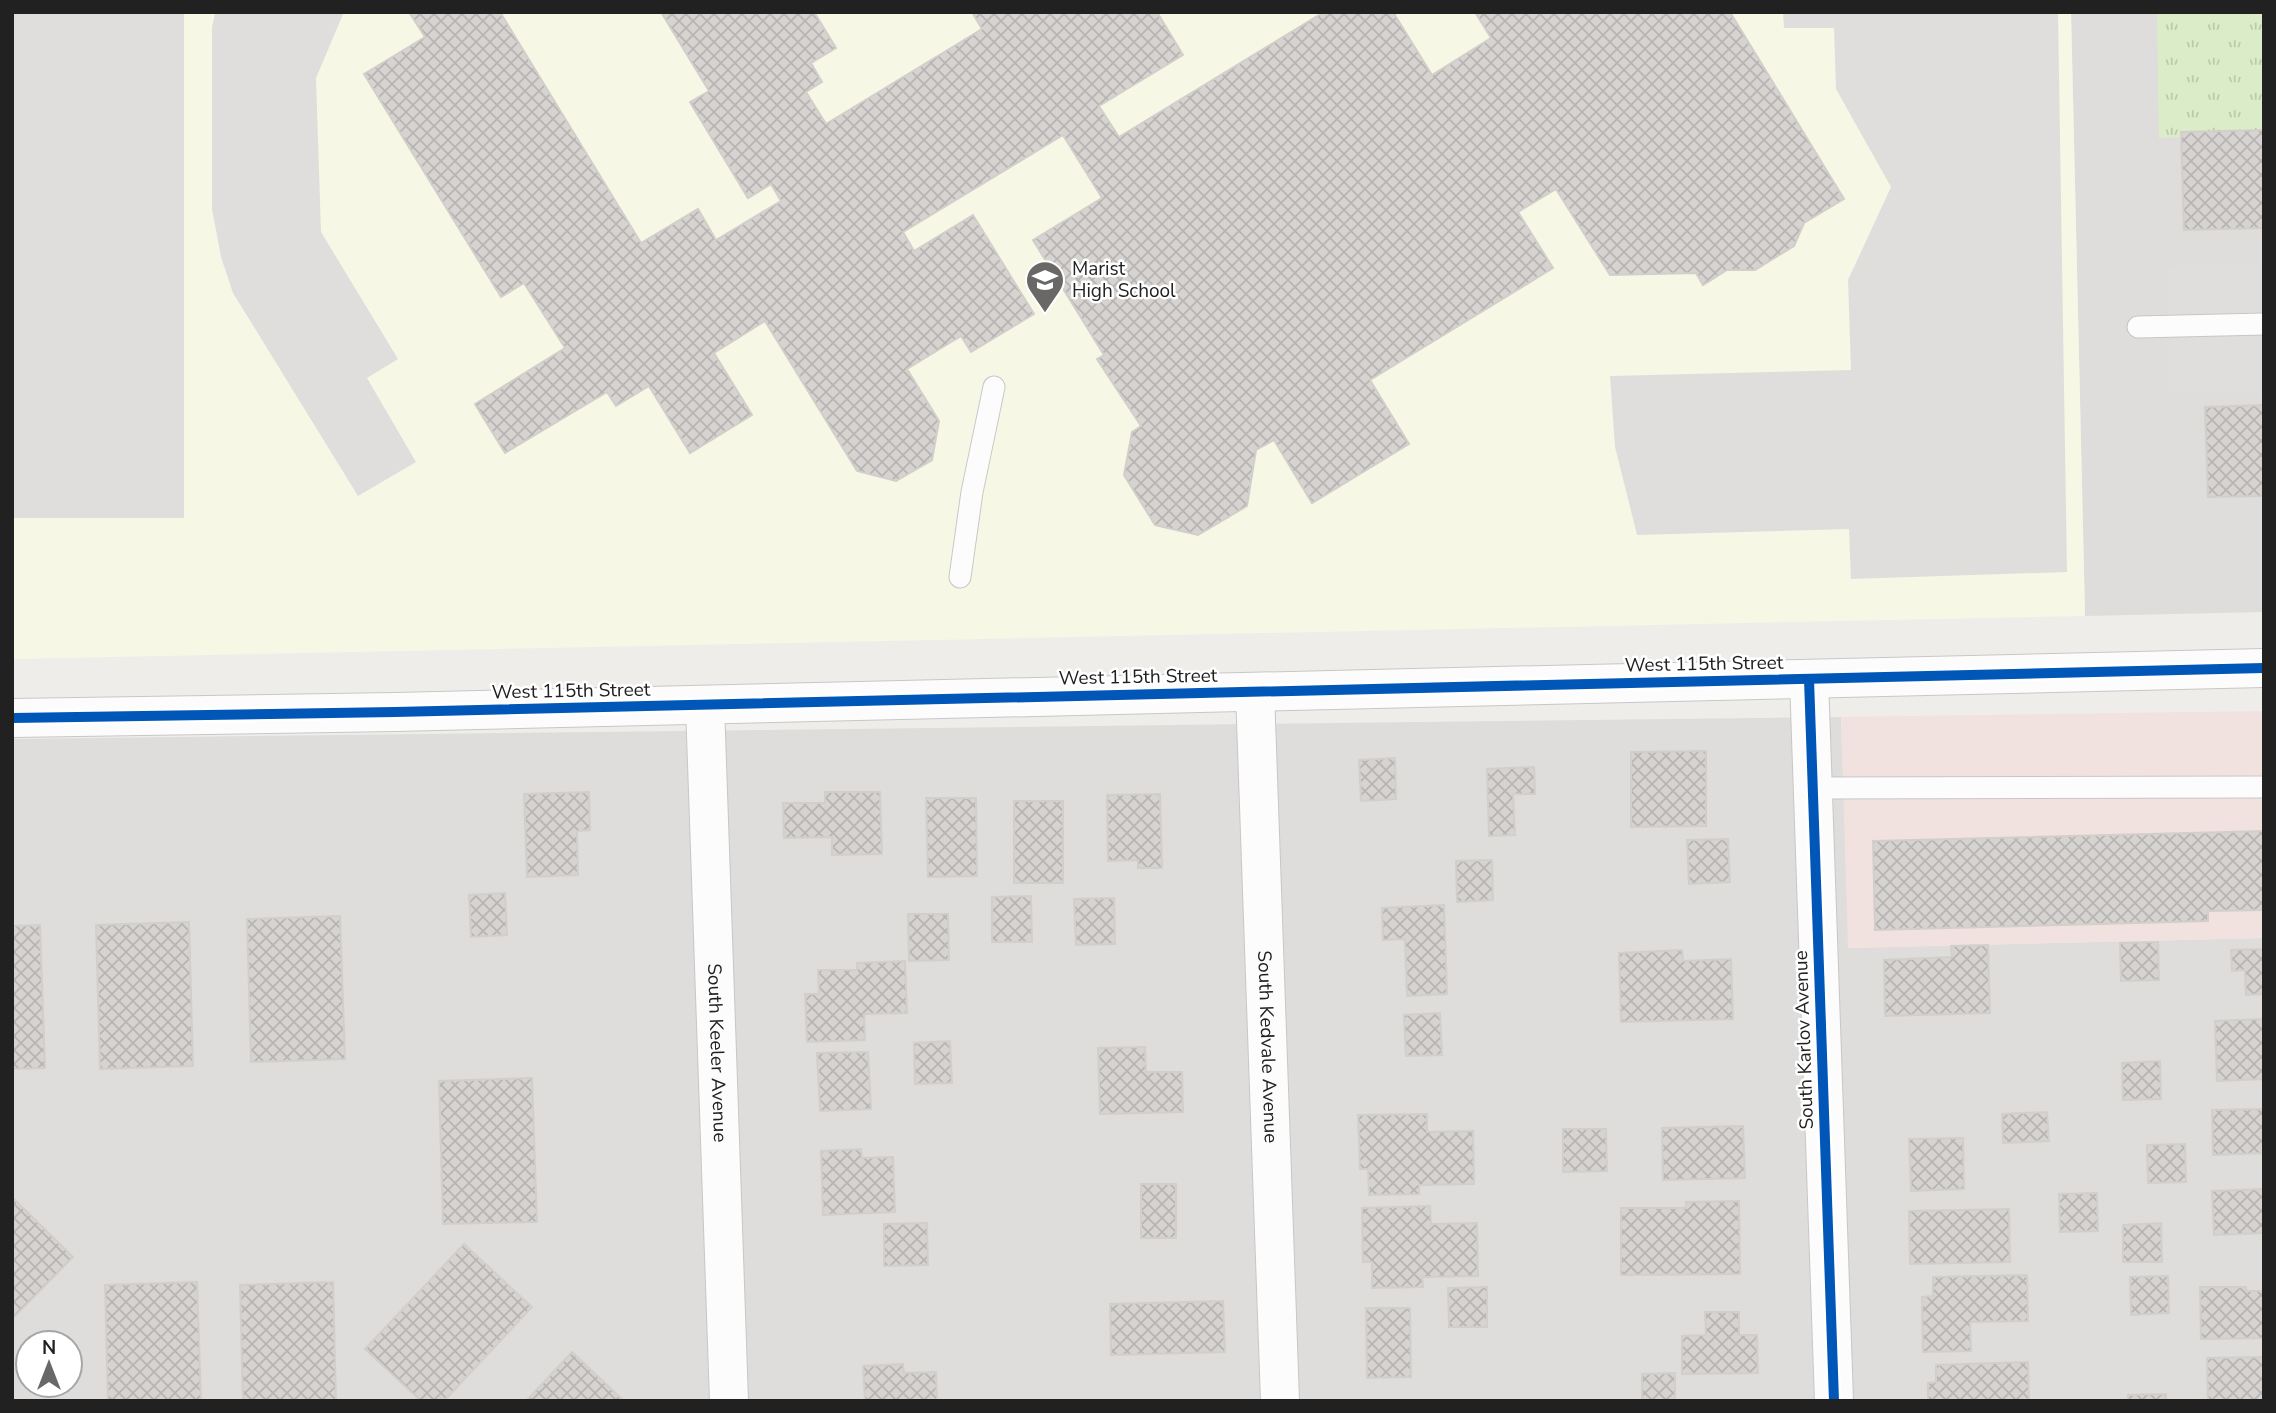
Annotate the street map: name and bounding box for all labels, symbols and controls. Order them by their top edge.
place label: Marist High School [1072,256,1176,304]
school or university icon: Marist High School [1024,259,1066,314]
street label: West 115th Street [1624,650,1784,678]
street label: West 115th Street [1058,663,1218,691]
street label: West 115th Street [491,677,651,705]
street label: South Kedvale Avenue [1251,950,1284,1144]
street label: South Karlov Avenue [1788,950,1820,1130]
street label: South Keeler Avenue [701,963,733,1143]
north arrow [14,1329,84,1399]
text: N [42,1335,56,1361]

